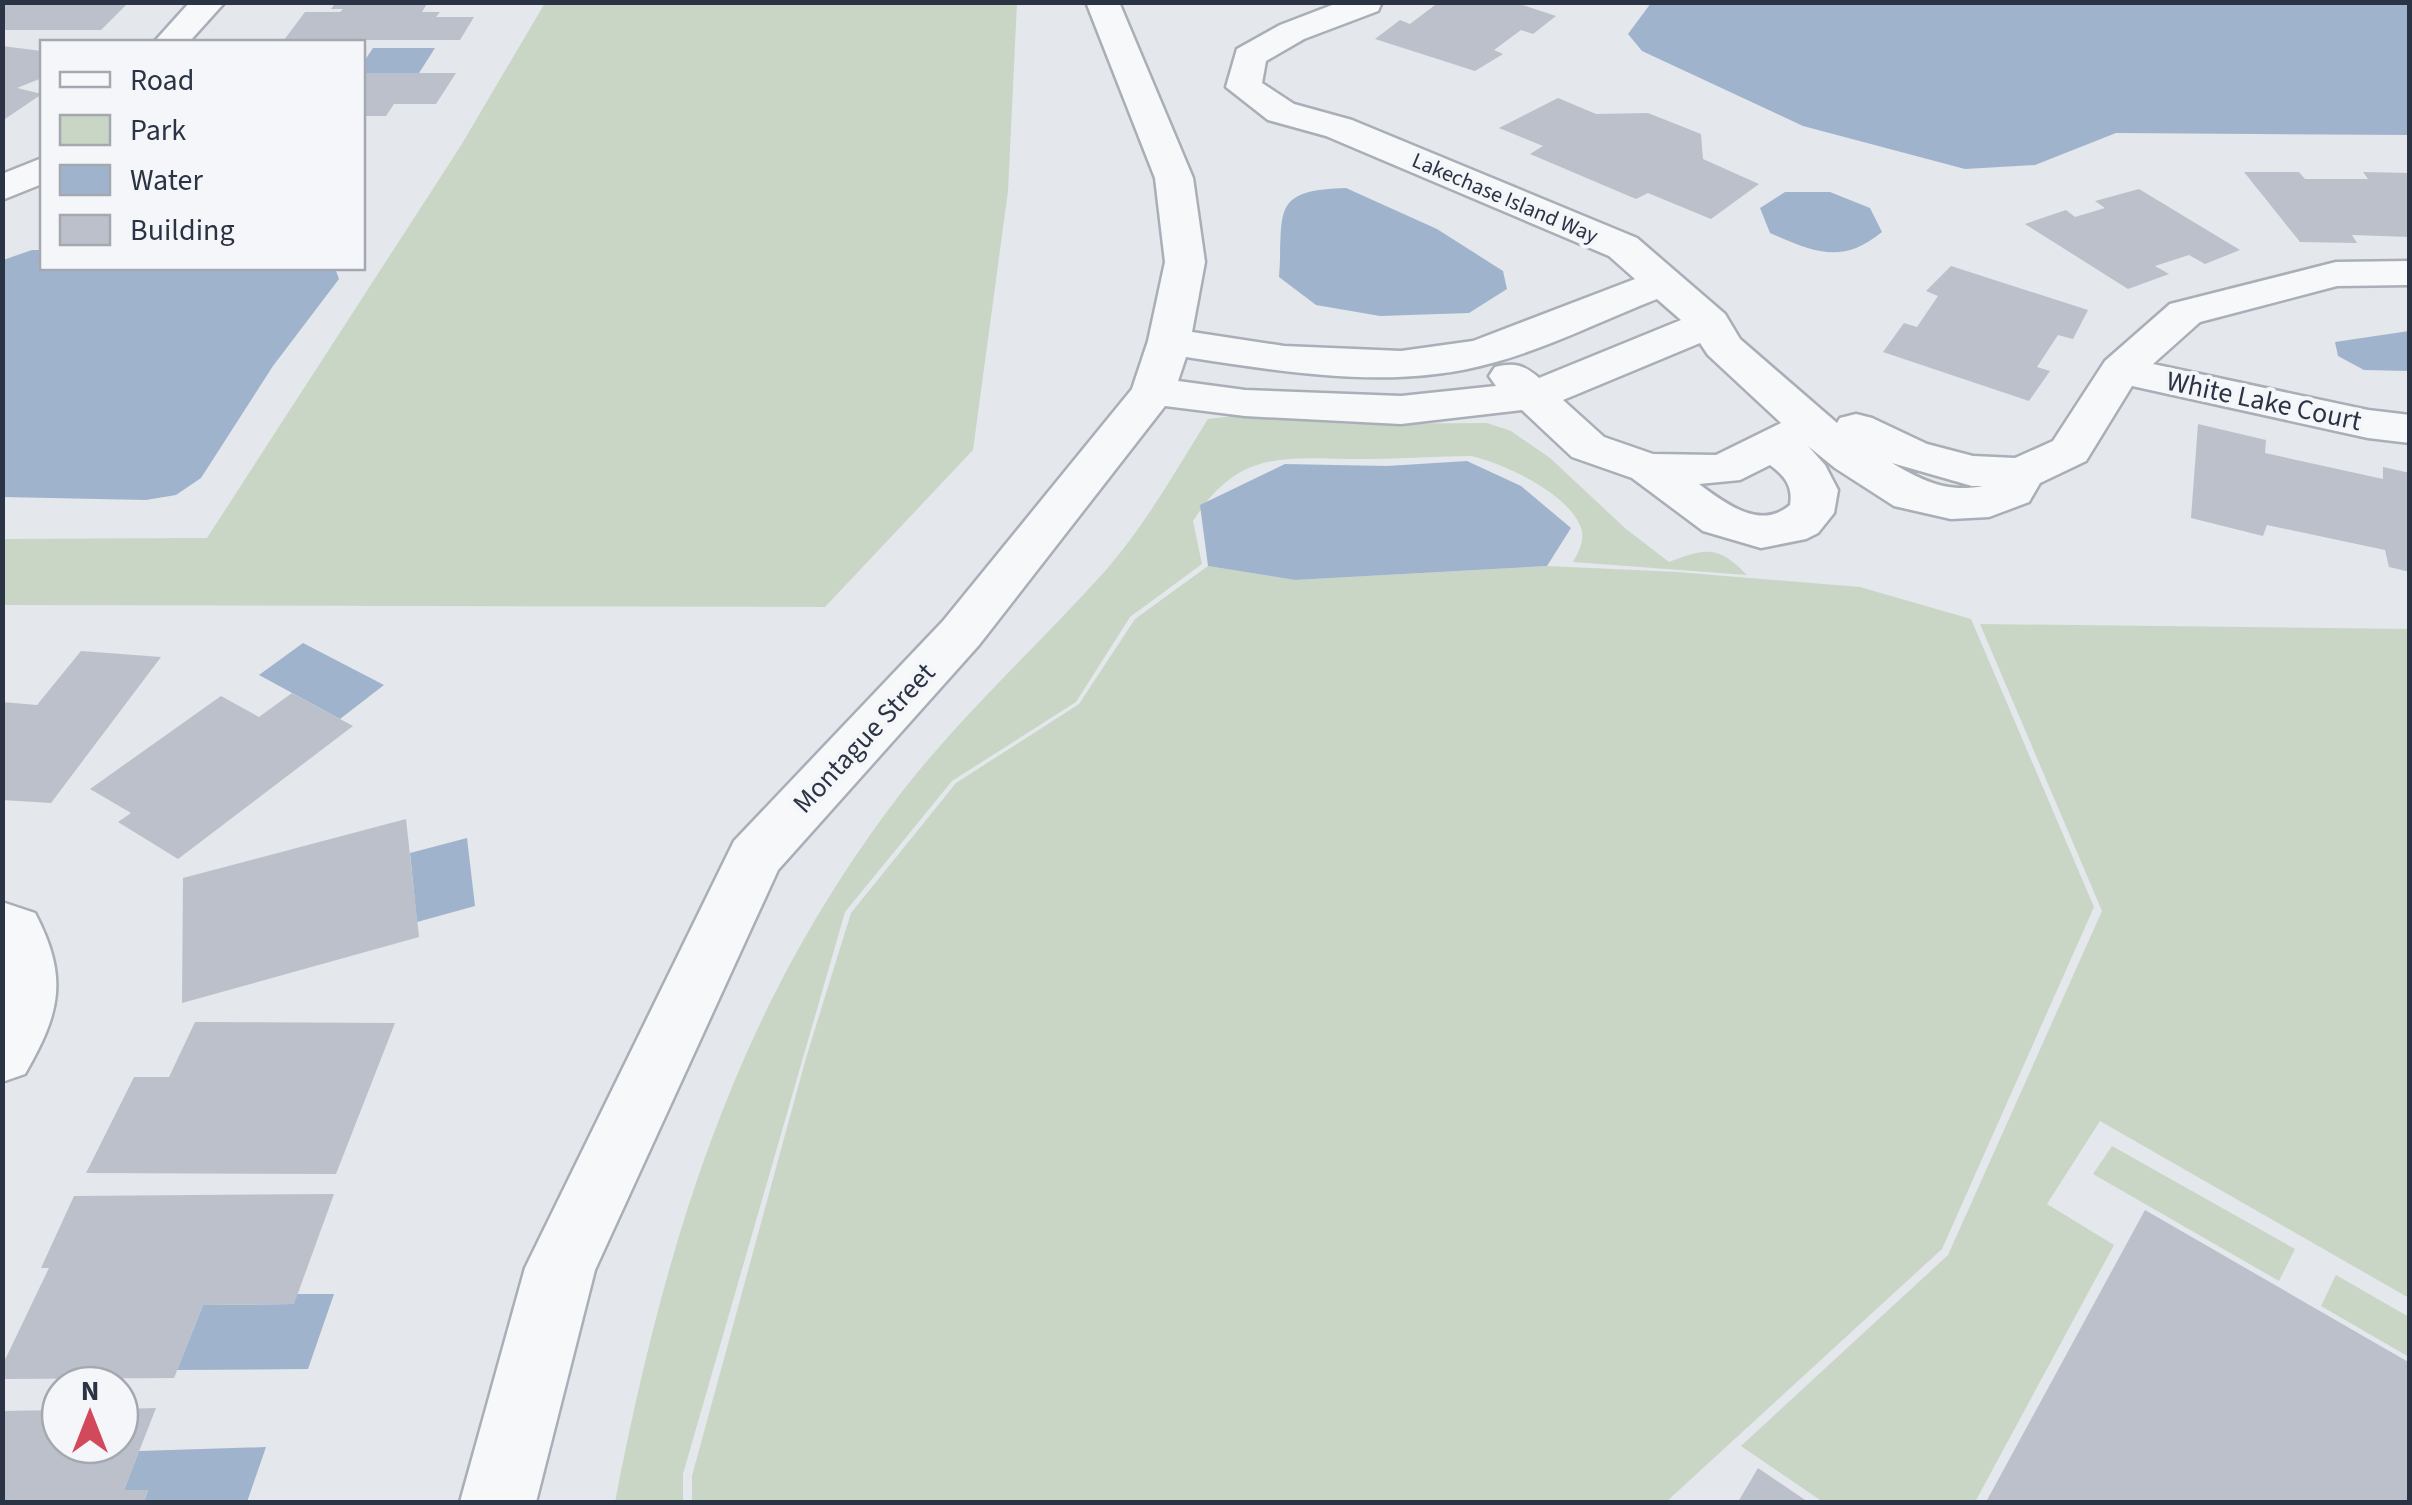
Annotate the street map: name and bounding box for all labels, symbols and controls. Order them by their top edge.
legend [40,40,365,270]
text: Road [130,59,194,102]
text: Park [130,109,186,152]
street label: Lakechase Island Way [1407,144,1604,252]
text: Water [130,159,203,202]
text: Building [130,209,235,252]
street label: White Lake Court [2163,361,2366,441]
street label: Montague Street [784,653,945,822]
north arrow [40,1365,140,1465]
text: N [81,1371,99,1411]

